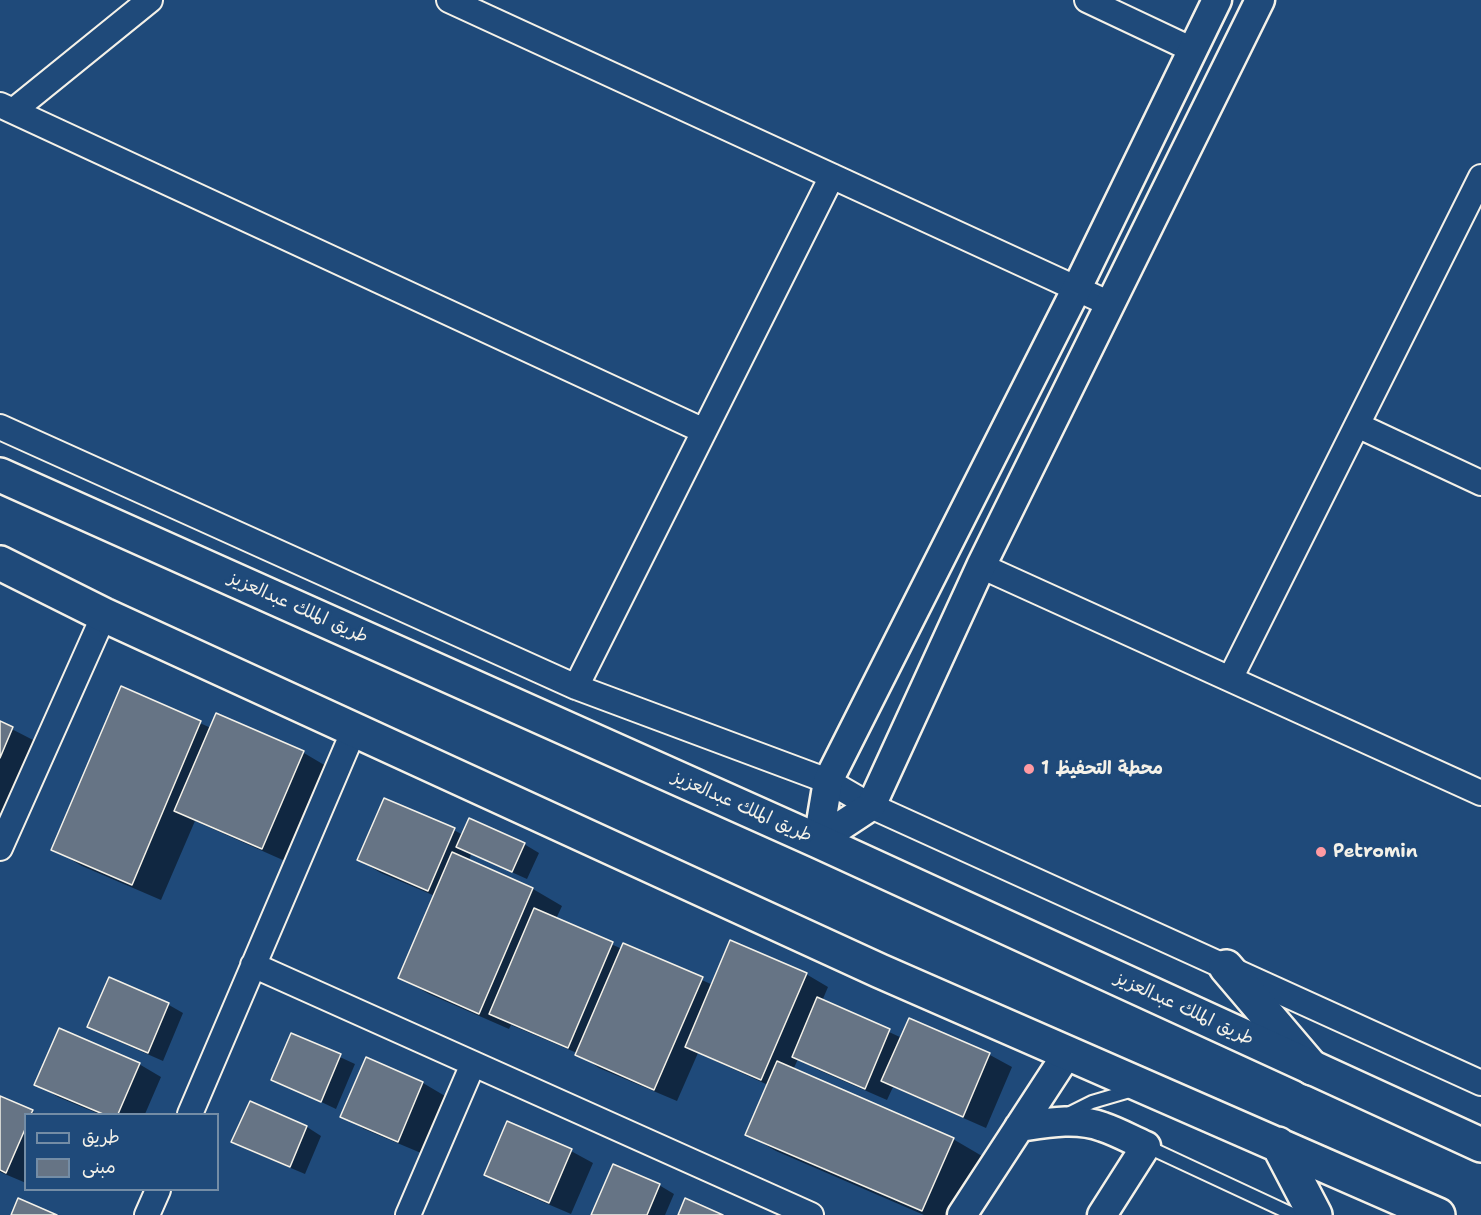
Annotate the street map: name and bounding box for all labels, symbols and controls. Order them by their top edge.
street label: طريق الملك عبدالعزيز [225,567,371,649]
place label: محطة التحفيظ 1 [1041,758,1163,780]
marker: محطة التحفيظ 1 [1022,762,1036,776]
street label: طريق الملك عبدالعزيز [669,766,815,848]
place label: Petromin [1333,841,1418,863]
marker: Petromin [1314,845,1328,859]
street label: طريق الملك عبدالعزيز [1111,967,1257,1051]
legend [24,1113,219,1191]
text: طريق [82,1125,120,1149]
text: مبنى [82,1155,116,1179]

